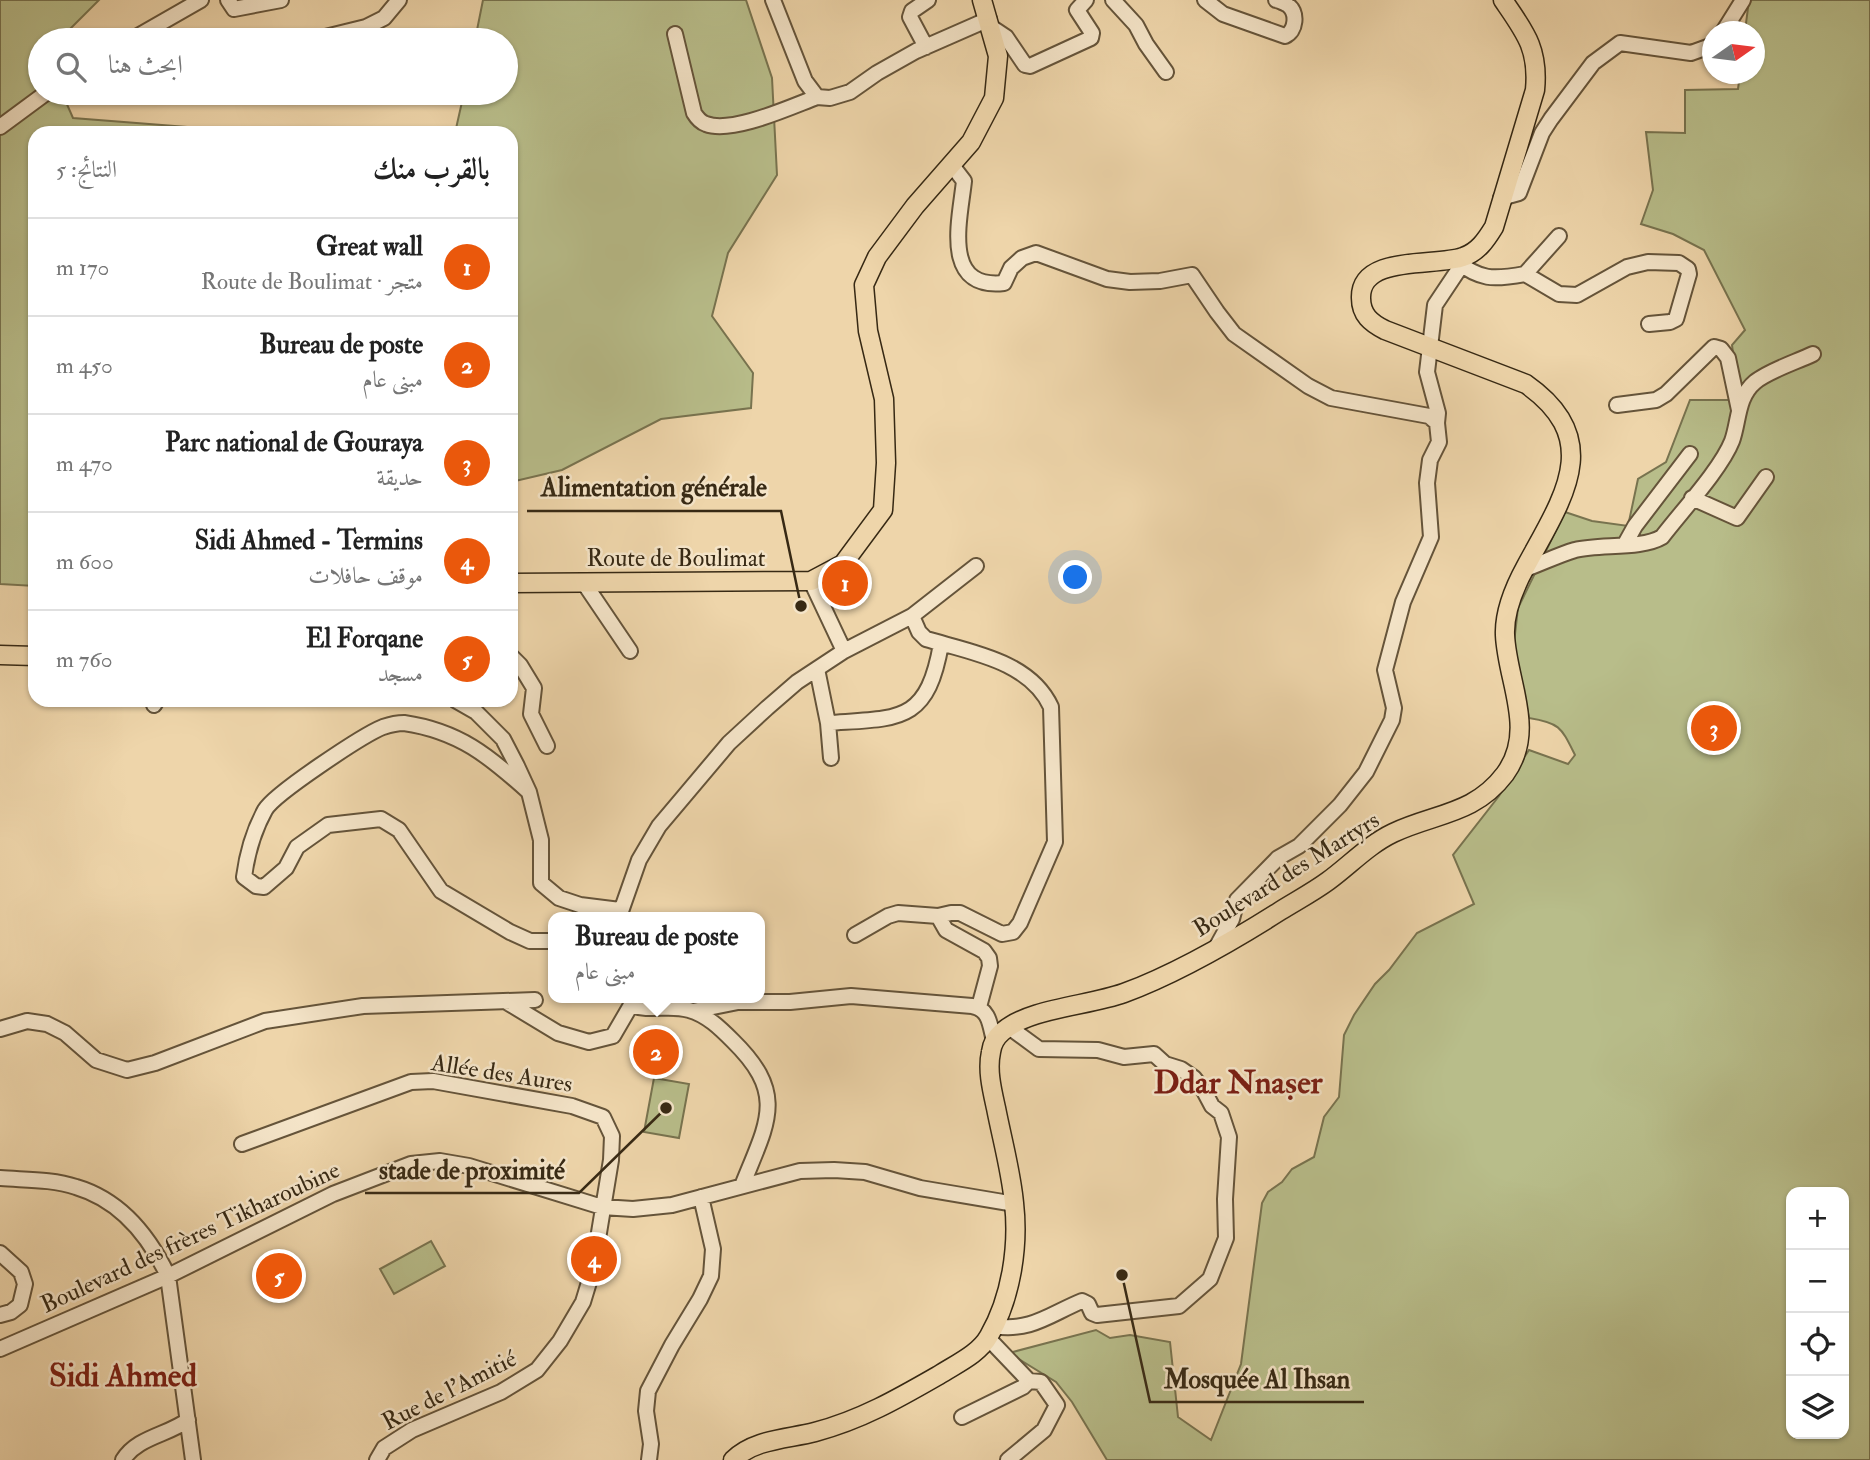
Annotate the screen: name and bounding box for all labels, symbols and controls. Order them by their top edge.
north arrow [1702,21,1765,84]
search box [28,28,518,105]
icon: search [52,48,90,86]
text: ابحث هنا [108,49,183,81]
text: بالقرب منك [373,151,490,188]
text: النتائج: 5 [56,155,117,184]
text: Great wall [316,231,423,263]
text: 170 m [56,253,109,282]
text: 1 [463,253,471,282]
text: متجر · Route de Boulimat [201,267,423,296]
text: Bureau de poste [259,329,423,361]
text: 450 m [56,351,113,380]
text: 2 [461,351,473,380]
text: مبنى عام [362,365,423,394]
text: Parc national de Gouraya [165,427,423,459]
text: 470 m [56,449,113,478]
text: 3 [463,449,471,478]
text: حديقة [376,463,423,492]
callout: Alimentation générale [527,464,781,511]
text: Alimentation générale [540,472,767,505]
text: Sidi Ahmed - Termins [195,525,423,557]
street label: Route de Boulimat [586,543,766,574]
text: 600 m [56,547,114,576]
text: 4 [461,547,473,576]
pin: 1 [822,557,868,609]
your location [1058,560,1092,594]
text: موقف حافلات [308,561,423,590]
text: El Forqane [306,623,423,655]
text: 760 m [56,645,113,674]
text: 5 [462,645,472,674]
text: مسجد [378,659,423,688]
pin: 3 [1691,702,1737,754]
street label: Boulevard des Martyrs [1187,805,1385,944]
popup [548,912,765,1003]
text: Bureau de poste [575,921,738,953]
text: مبنى عام [575,957,635,986]
pin: 2 [633,1026,679,1078]
street label: Allée des Aures [428,1047,575,1100]
district label: Ddar Nnaṣer [1153,1063,1324,1103]
callout: stade de proximité [365,1146,579,1193]
street label: Boulevard des frères Tikharoubine [36,1154,345,1320]
text: stade de proximité [379,1155,566,1188]
map controls [1786,1187,1849,1439]
button: + [1786,1187,1849,1250]
pin: 4 [571,1233,617,1285]
pin: 5 [256,1250,302,1302]
button: − [1786,1250,1849,1313]
button: locate [1786,1313,1849,1376]
street label: Rue de l'Amitié [377,1343,523,1438]
callout: Mosquée Al Ihsan [1150,1355,1364,1402]
district label: Sidi Ahmed [49,1356,197,1396]
text: Mosquée Al Ihsan [1163,1364,1351,1397]
button: layers [1786,1376,1849,1439]

